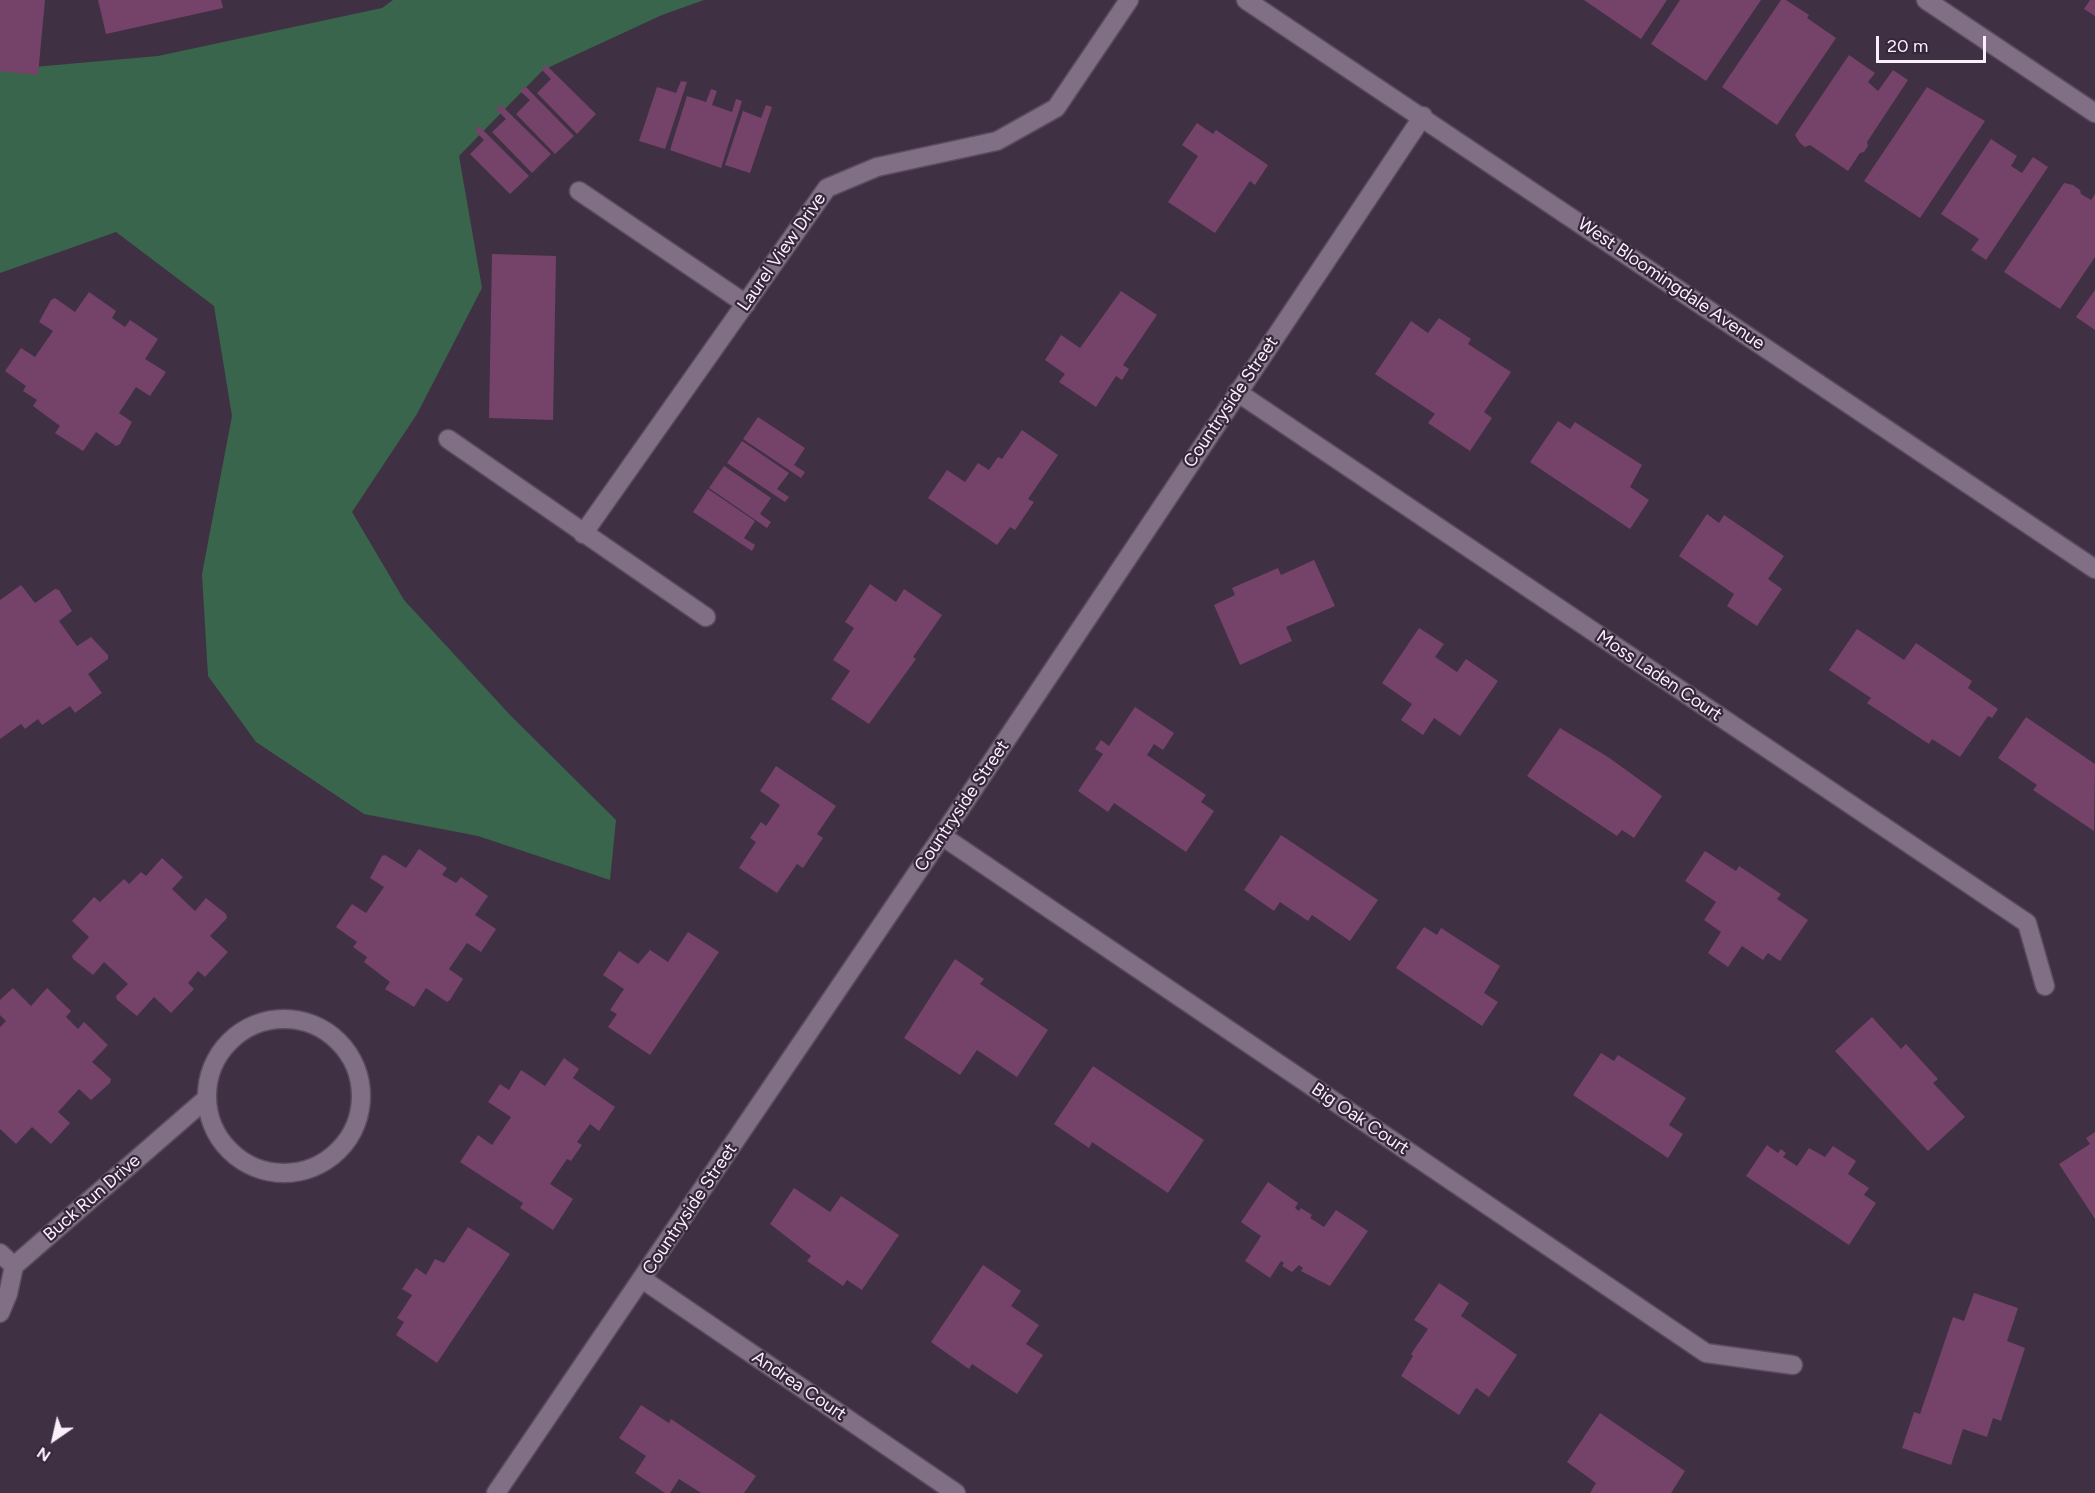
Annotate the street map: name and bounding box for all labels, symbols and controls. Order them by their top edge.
scale bar [1879,24,1988,62]
text: 20 m [1887,35,1928,57]
street label: Laurel View Drive [733,189,831,315]
street label: West Bloomingdale Avenue [1573,213,1769,355]
street label: Countryside Street [1179,332,1283,472]
street label: Moss Laden Court [1592,626,1726,726]
street label: Countryside Street [910,736,1014,876]
street label: Big Oak Court [1307,1078,1413,1160]
street label: Countryside Street [638,1139,742,1279]
street label: Buck Run Drive [39,1150,145,1246]
street label: Andrea Court [748,1347,850,1425]
north arrow [24,1409,84,1469]
text: N [33,1443,54,1466]

